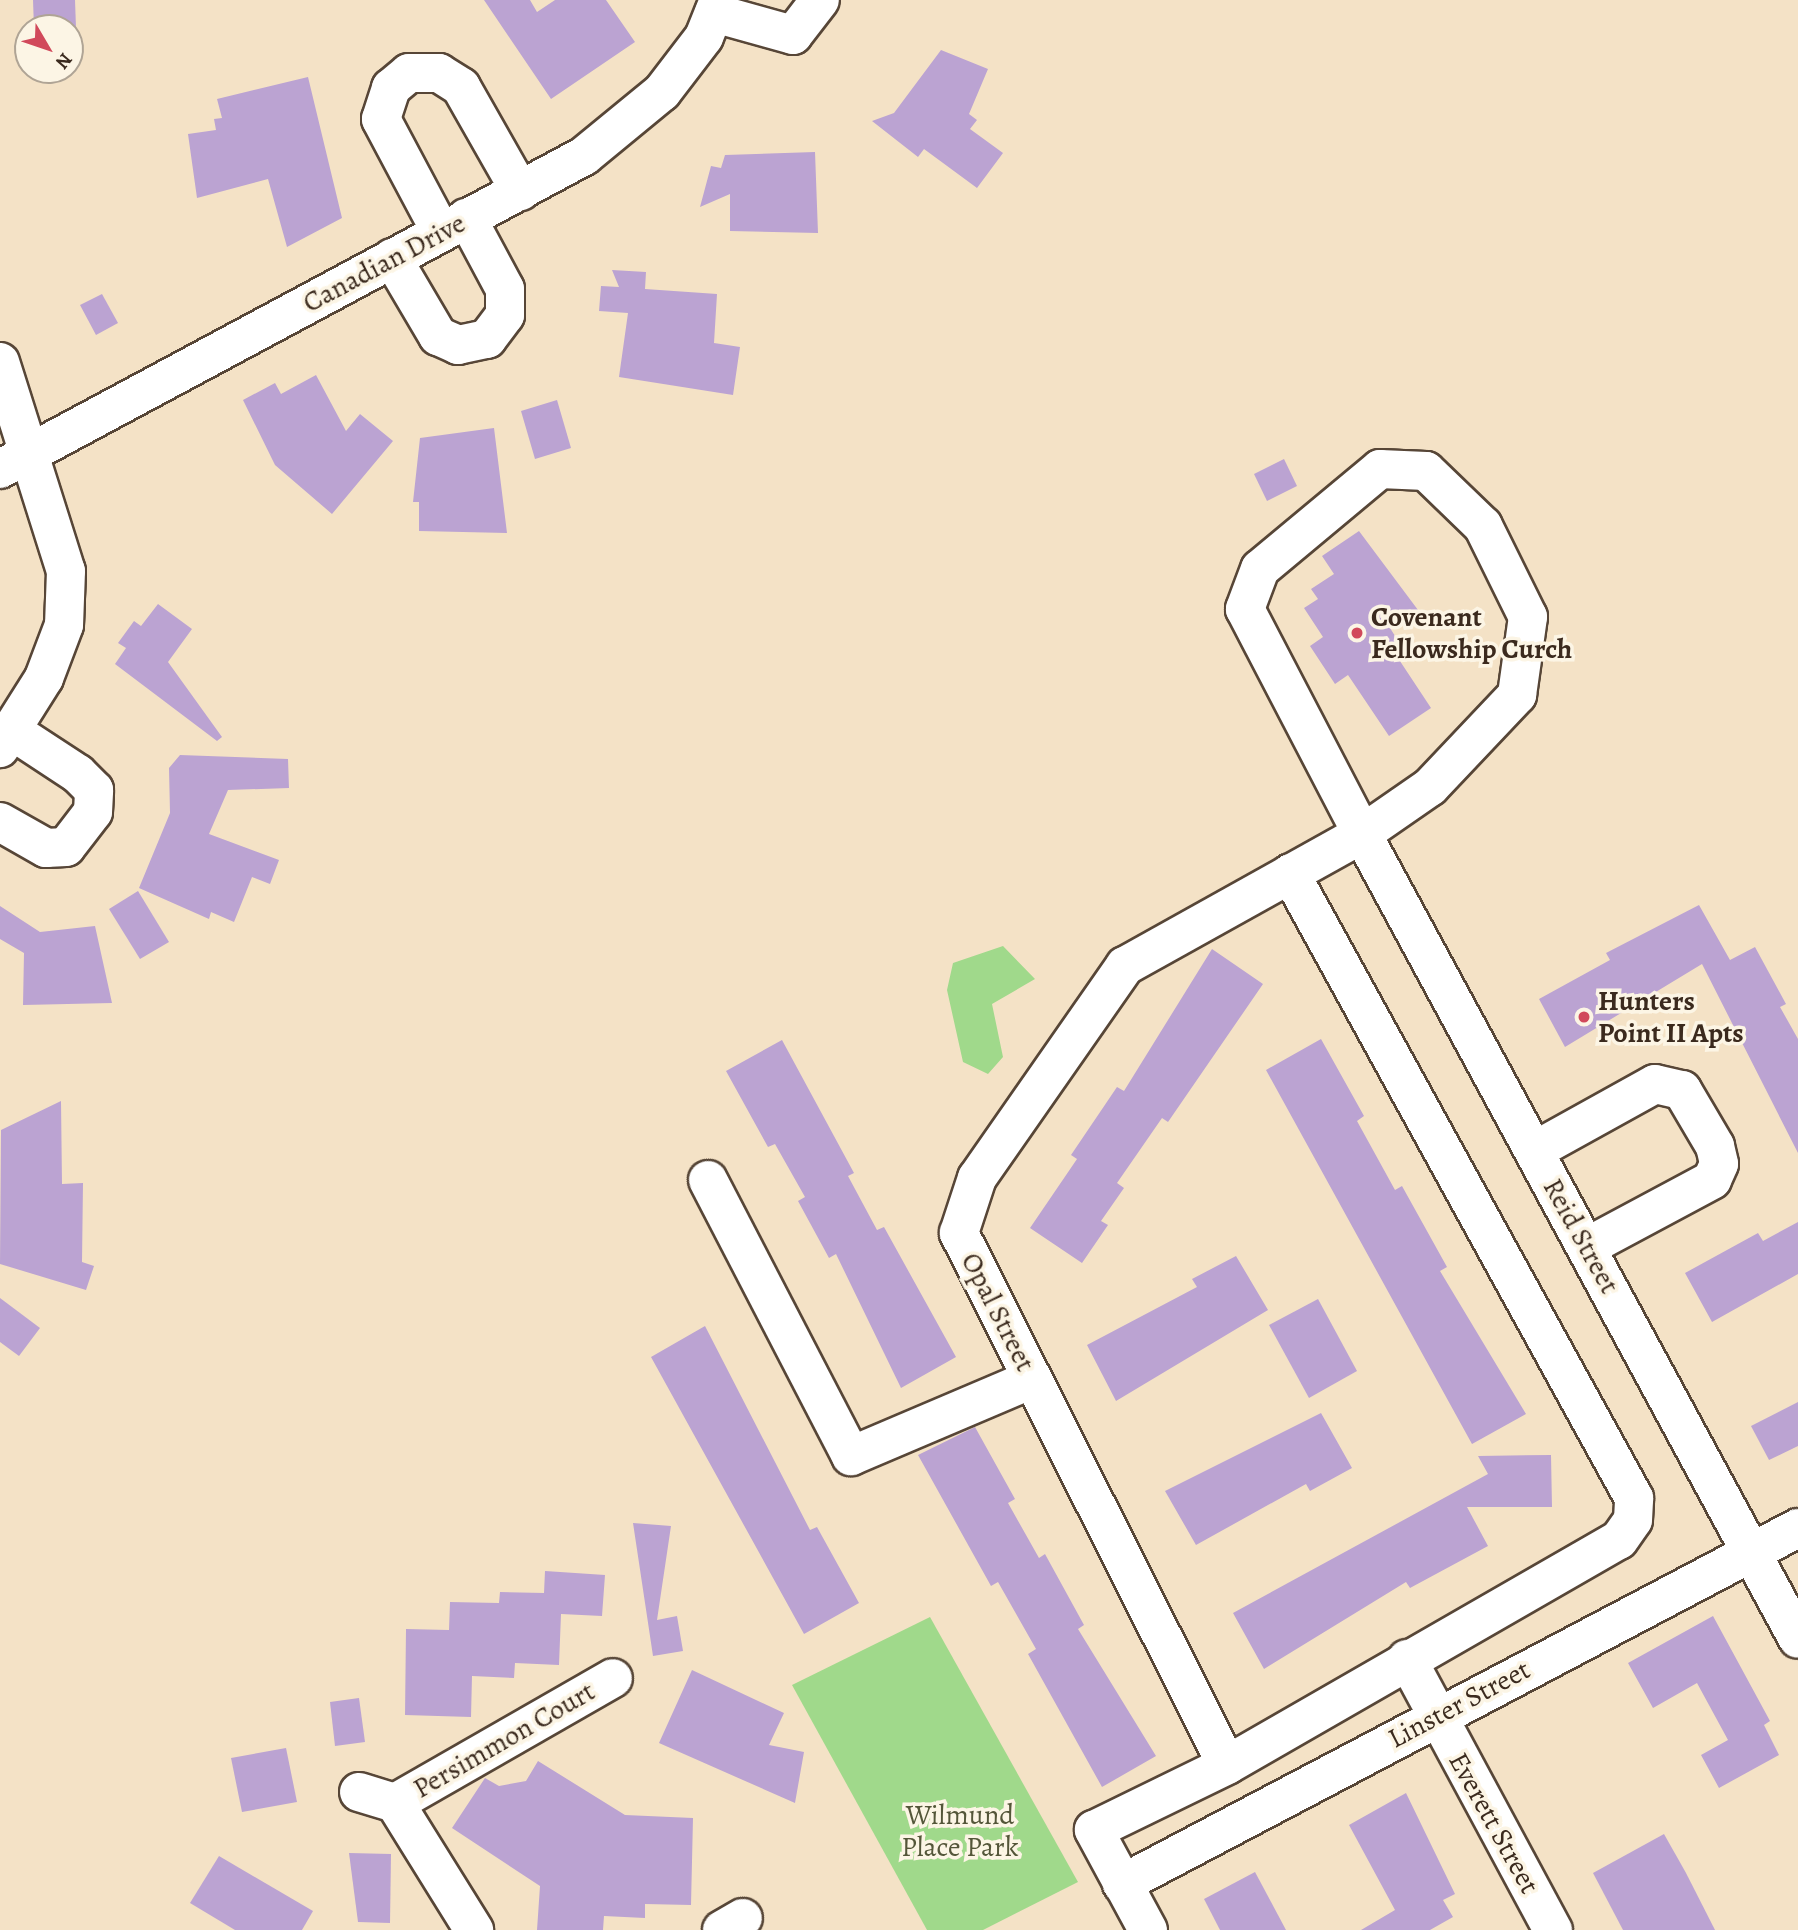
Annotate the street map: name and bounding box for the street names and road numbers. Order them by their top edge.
street label: Canadian Drive [297,206,471,320]
street label: Reid Street [1536,1173,1626,1299]
street label: Opal Street [954,1247,1042,1377]
street label: Linster Street [1382,1653,1536,1755]
street label: Persimmon Court [407,1674,601,1806]
street label: Everett Street [1441,1747,1547,1899]

